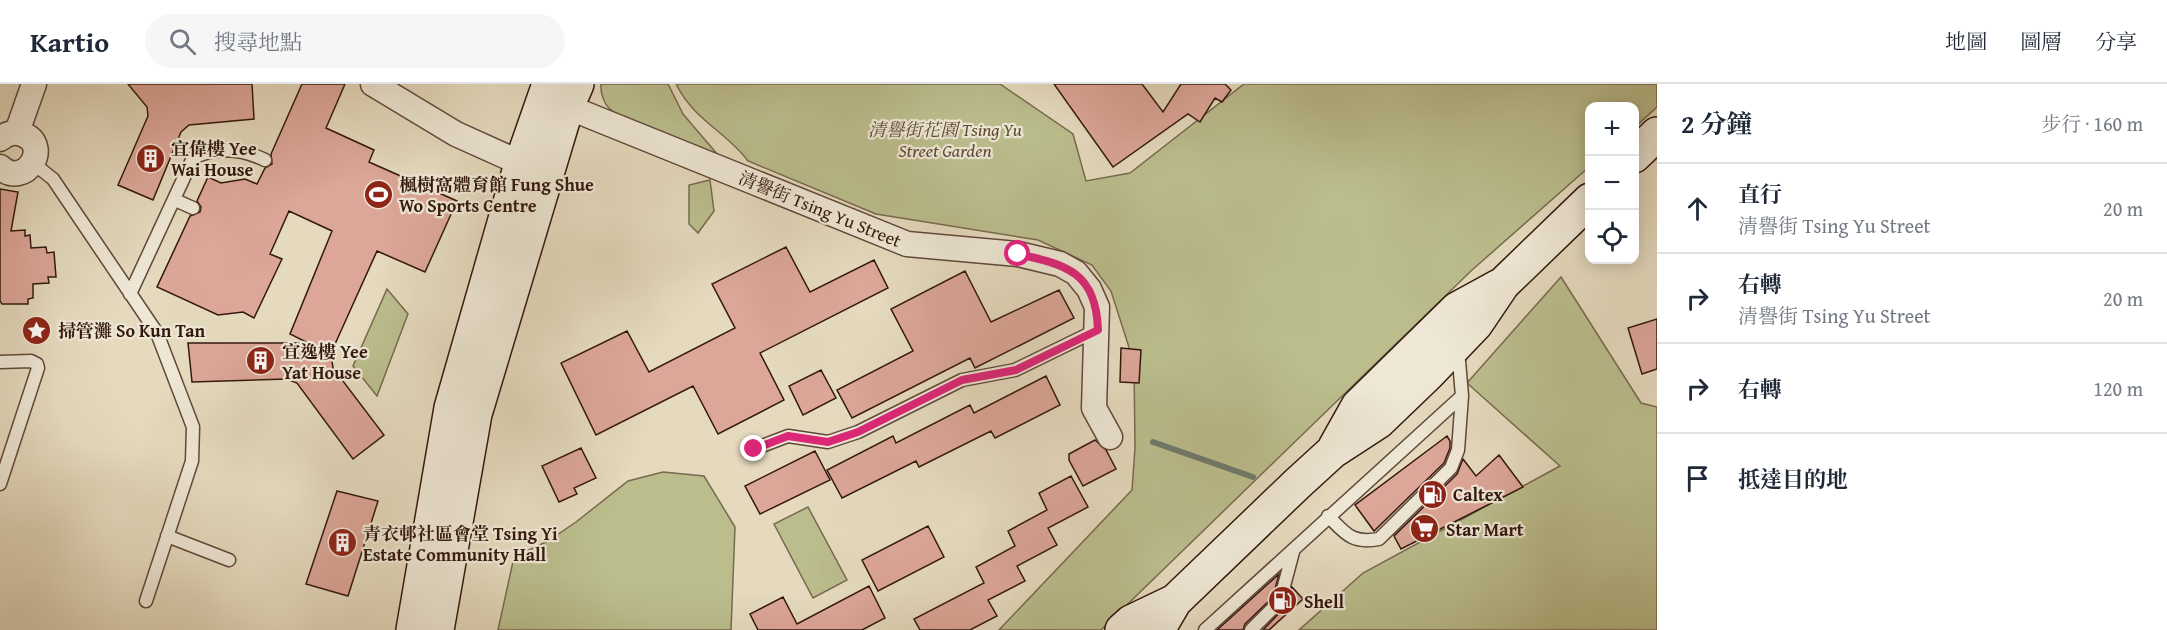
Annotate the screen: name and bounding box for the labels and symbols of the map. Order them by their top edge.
park label: 清譽街花園 Tsing Yu Street Garden [868,116,1022,164]
place label: 宜偉樓 Yee Wai House [171,135,257,183]
building icon: 宜偉樓 Yee Wai House [134,142,166,174]
street label: 清譽街 Tsing Yu Street [735,164,906,254]
place label: 楓樹窩體育館 Fung Shue Wo Sports Centre [399,171,594,219]
sports icon: 楓樹窩體育館 Fung Shue Wo Sports Centre [362,178,394,210]
route start [1004,240,1030,266]
place icon: 掃管灘 So Kun Tan [21,314,53,346]
place label: 掃管灘 So Kun Tan [58,317,205,344]
place label: 宜逸樓 Yee Yat House [282,338,368,386]
building icon: 宜逸樓 Yee Yat House [245,345,277,377]
route end [740,435,766,461]
fuel station icon: Caltex [1416,478,1448,510]
place label: Caltex [1453,481,1503,508]
supermarket icon: Star Mart [1409,513,1441,545]
place label: Star Mart [1446,516,1524,543]
place label: 青衣邨社區會堂 Tsing Yi Estate Community Hall [363,520,558,568]
building icon: 青衣邨社區會堂 Tsing Yi Estate Community Hall [326,527,358,559]
fuel station icon: Shell [1267,585,1299,617]
place label: Shell [1304,588,1345,615]

